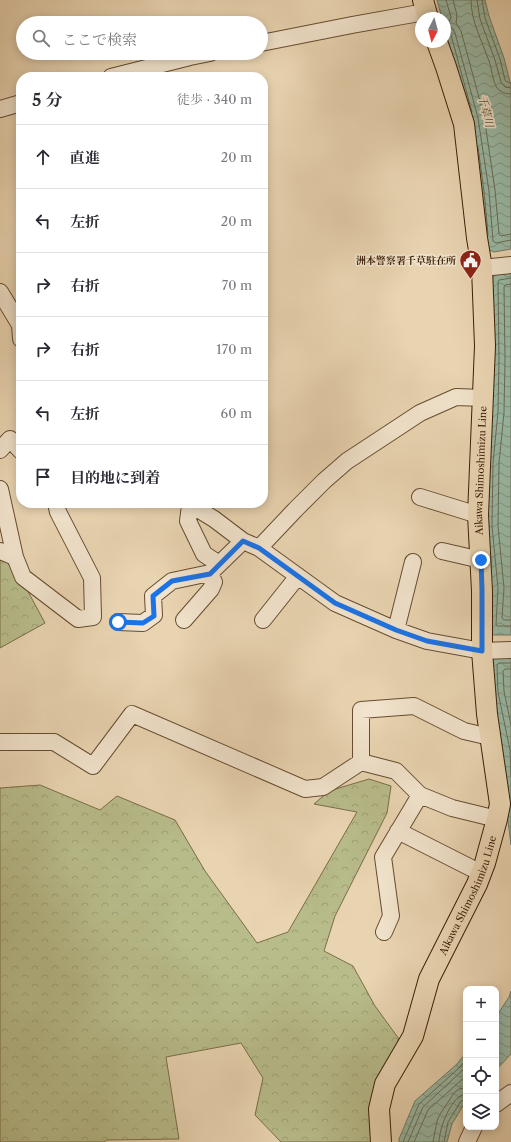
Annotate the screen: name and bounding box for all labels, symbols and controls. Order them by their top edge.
north arrow [415,12,451,48]
search box [16,16,268,60]
icon: search [30,27,52,49]
text: ここで検索 [62,30,137,49]
text: 5 分 [32,90,63,110]
text: 徒歩 · 340 m [177,91,252,107]
water label: 千草川 [475,93,497,130]
icon: ahead [32,146,54,168]
text: 直進 [70,148,100,167]
text: 20 m [221,149,252,165]
icon: left [32,210,54,232]
text: 左折 [70,212,100,231]
text: 20 m [221,213,252,229]
public building icon: 洲本警察署千草駐在所 [458,247,484,280]
place label: 洲本警察署千草駐在所 [356,254,456,267]
icon: right [32,274,54,296]
text: 右折 [70,276,100,295]
text: 70 m [222,277,252,293]
icon: right [32,338,54,360]
text: 右折 [70,340,100,359]
text: 170 m [216,341,252,357]
icon: left [32,402,54,424]
text: 左折 [70,404,100,423]
text: 60 m [221,405,252,421]
street label: Aikawa Shimoshimizu Line [472,405,490,536]
icon: arrive [32,466,54,488]
text: 目的地に到着 [70,468,160,487]
route end [472,551,490,569]
route start [109,613,127,631]
street label: Aikawa Shimoshimizu Line [436,834,499,958]
map controls [463,986,499,1130]
button: + [463,986,499,1022]
button: − [463,1022,499,1058]
button: locate [463,1058,499,1094]
button: layers [463,1094,499,1130]

